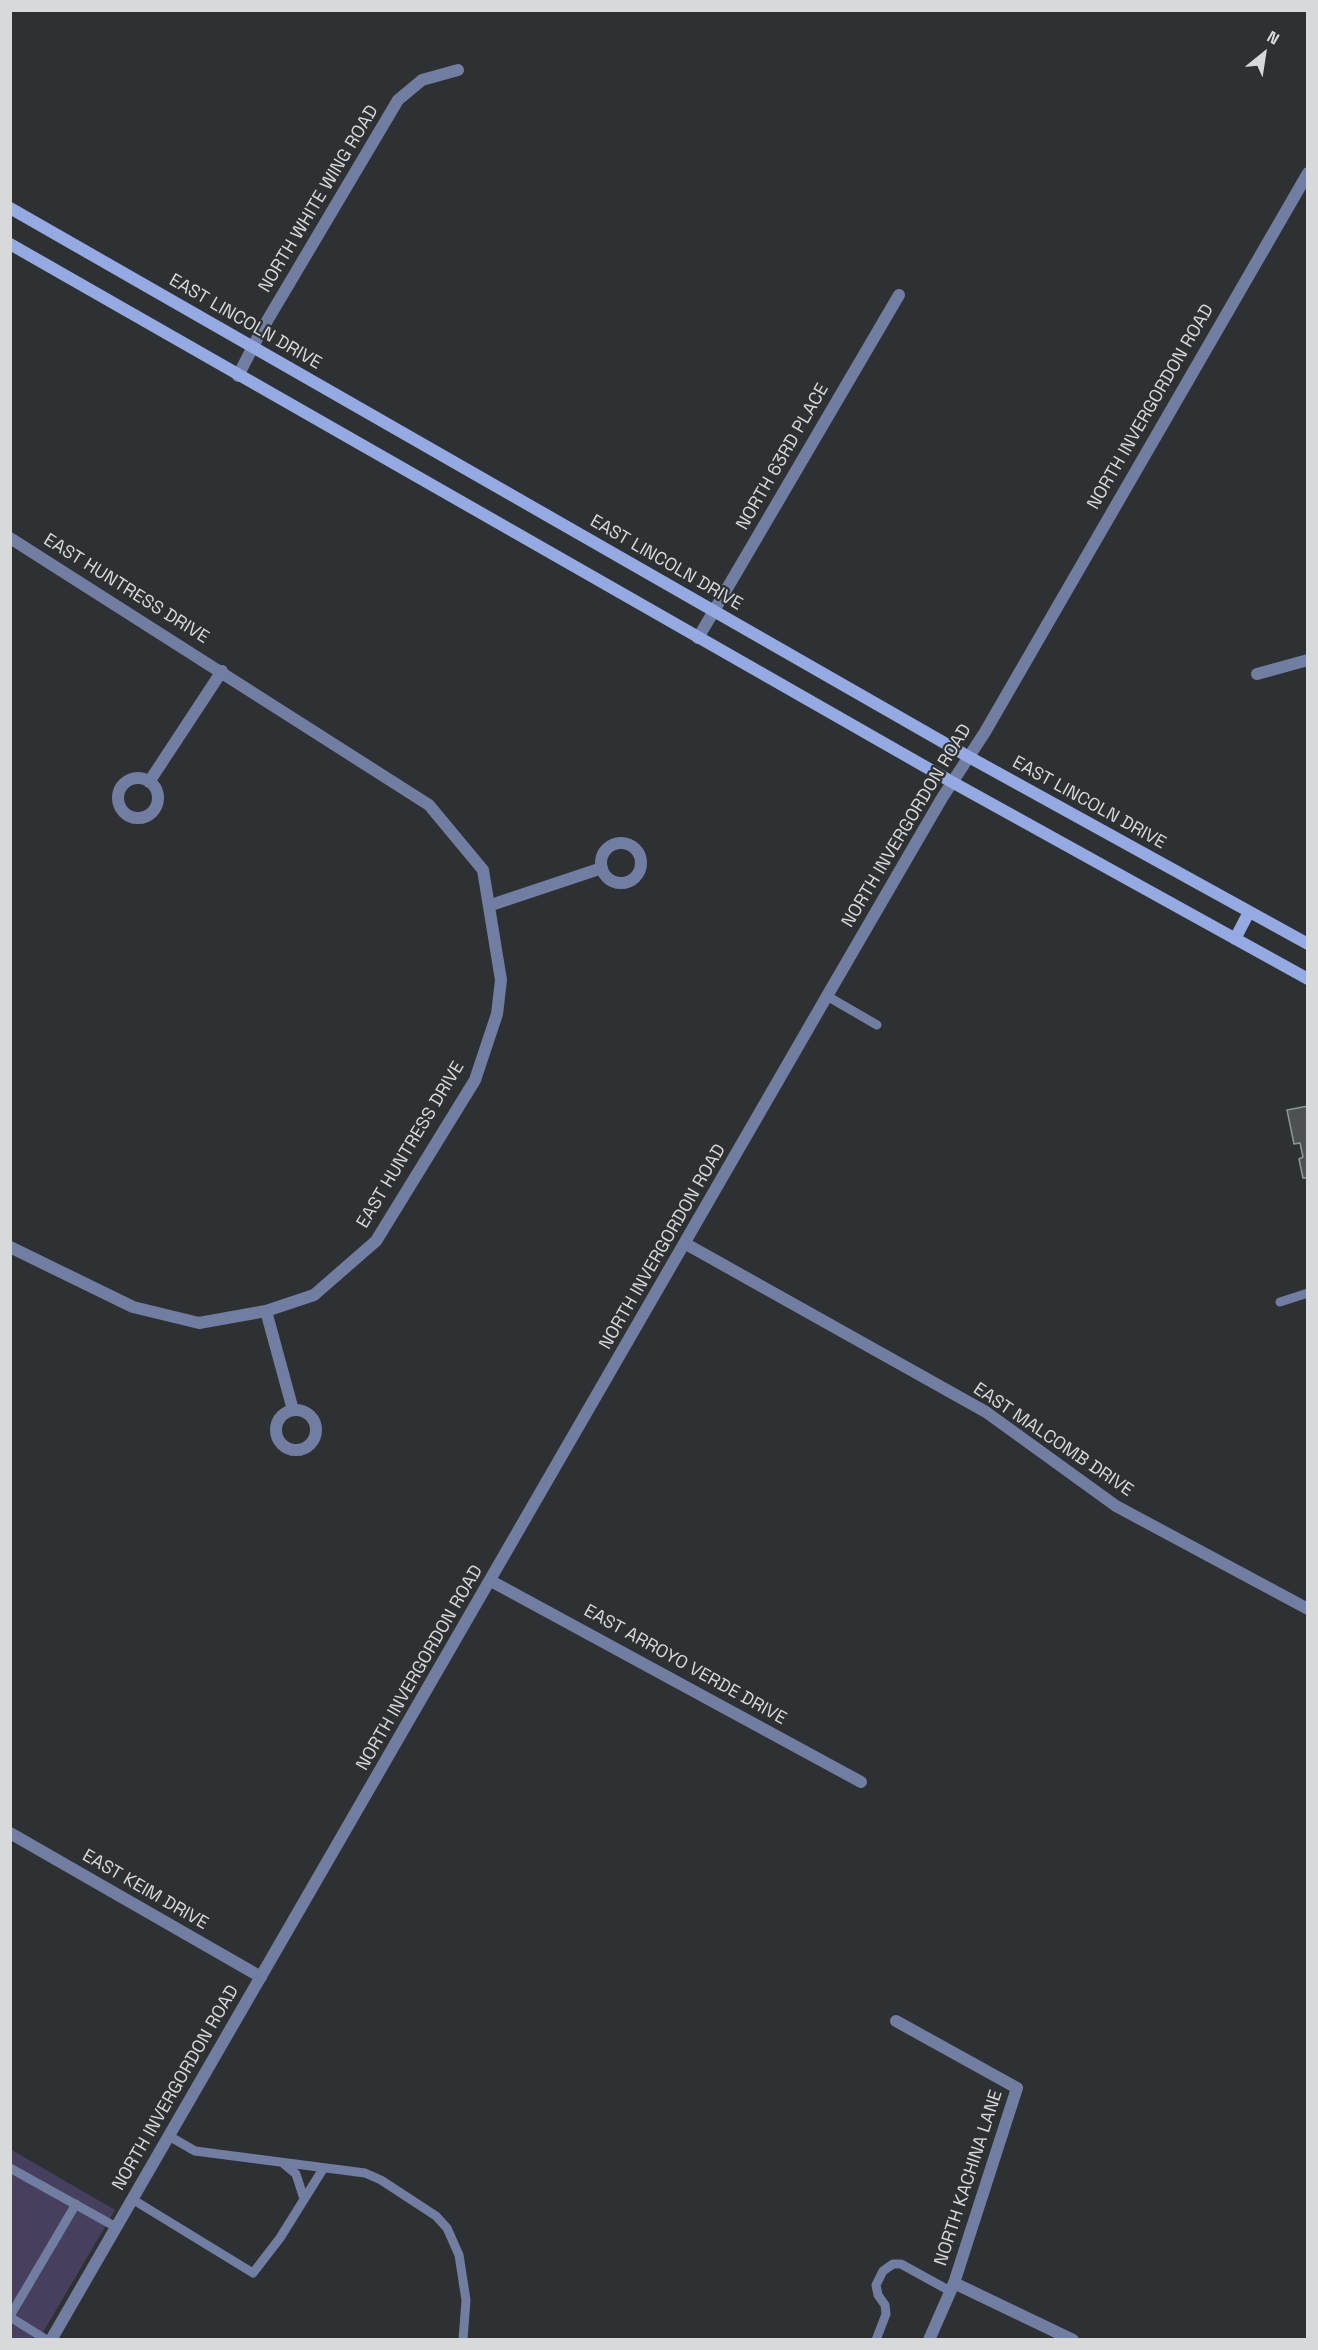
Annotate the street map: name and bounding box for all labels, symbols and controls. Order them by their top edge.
north arrow [1234,24,1294,84]
text: N [1263,26,1283,50]
street label: NORTH WHITE WING ROAD [254,101,384,297]
street label: EAST LINCOLN DRIVE [165,270,325,374]
street label: NORTH INVERGORDON ROAD [1083,300,1219,514]
street label: NORTH 63RD PLACE [732,380,834,534]
street label: EAST LINCOLN DRIVE [586,511,746,615]
street label: EAST HUNTRESS DRIVE [39,529,213,649]
street label: NORTH INVERGORDON ROAD [838,720,976,932]
street label: EAST LINCOLN DRIVE [1008,752,1170,854]
street label: EAST HUNTRESS DRIVE [353,1058,469,1232]
street label: NORTH INVERGORDON ROAD [595,1140,731,1354]
street label: EAST MALCOMB DRIVE [969,1378,1137,1502]
street label: NORTH INVERGORDON ROAD [352,1561,488,1775]
street label: EAST ARROYO VERDE DRIVE [580,1600,790,1730]
street label: EAST KEIM DRIVE [78,1845,212,1935]
street label: NORTH INVERGORDON ROAD [108,1981,244,2195]
street label: NORTH KACHINA LANE [930,2088,1008,2268]

